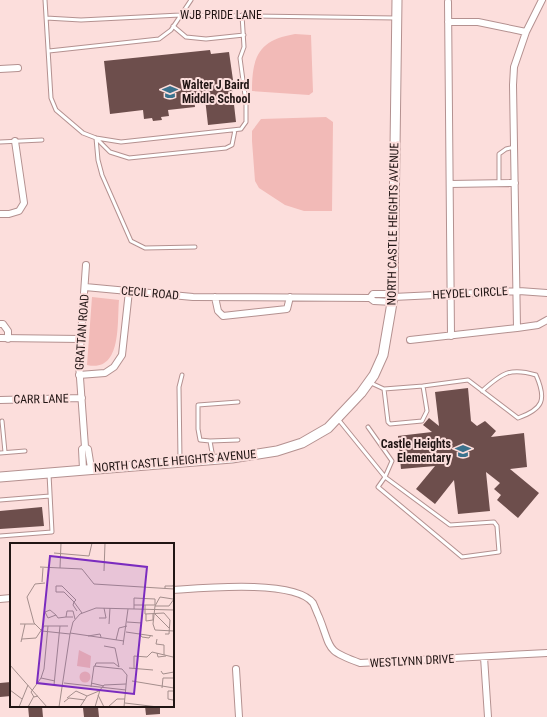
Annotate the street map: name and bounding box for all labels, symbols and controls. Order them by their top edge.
street label: WJB PRIDE LANE [180,8,262,22]
place label: Walter J Baird Middle School [182,78,250,106]
school or university icon: Walter J Baird Middle School [161,83,179,101]
street label: NORTH CASTLE HEIGHTS AVENUE [385,142,401,305]
street label: CECIL ROAD [120,283,180,303]
street label: HEYDEL CIRCLE [432,284,508,302]
street label: GRATTAN ROAD [72,293,92,370]
street label: CARR LANE [13,392,69,406]
place label: Castle Heights Elementary [381,437,452,465]
school or university icon: Castle Heights Elementary [454,442,472,460]
street label: NORTH CASTLE HEIGHTS AVENUE [93,447,257,475]
inset map [10,543,174,707]
street label: WESTLYNN DRIVE [369,652,455,670]

